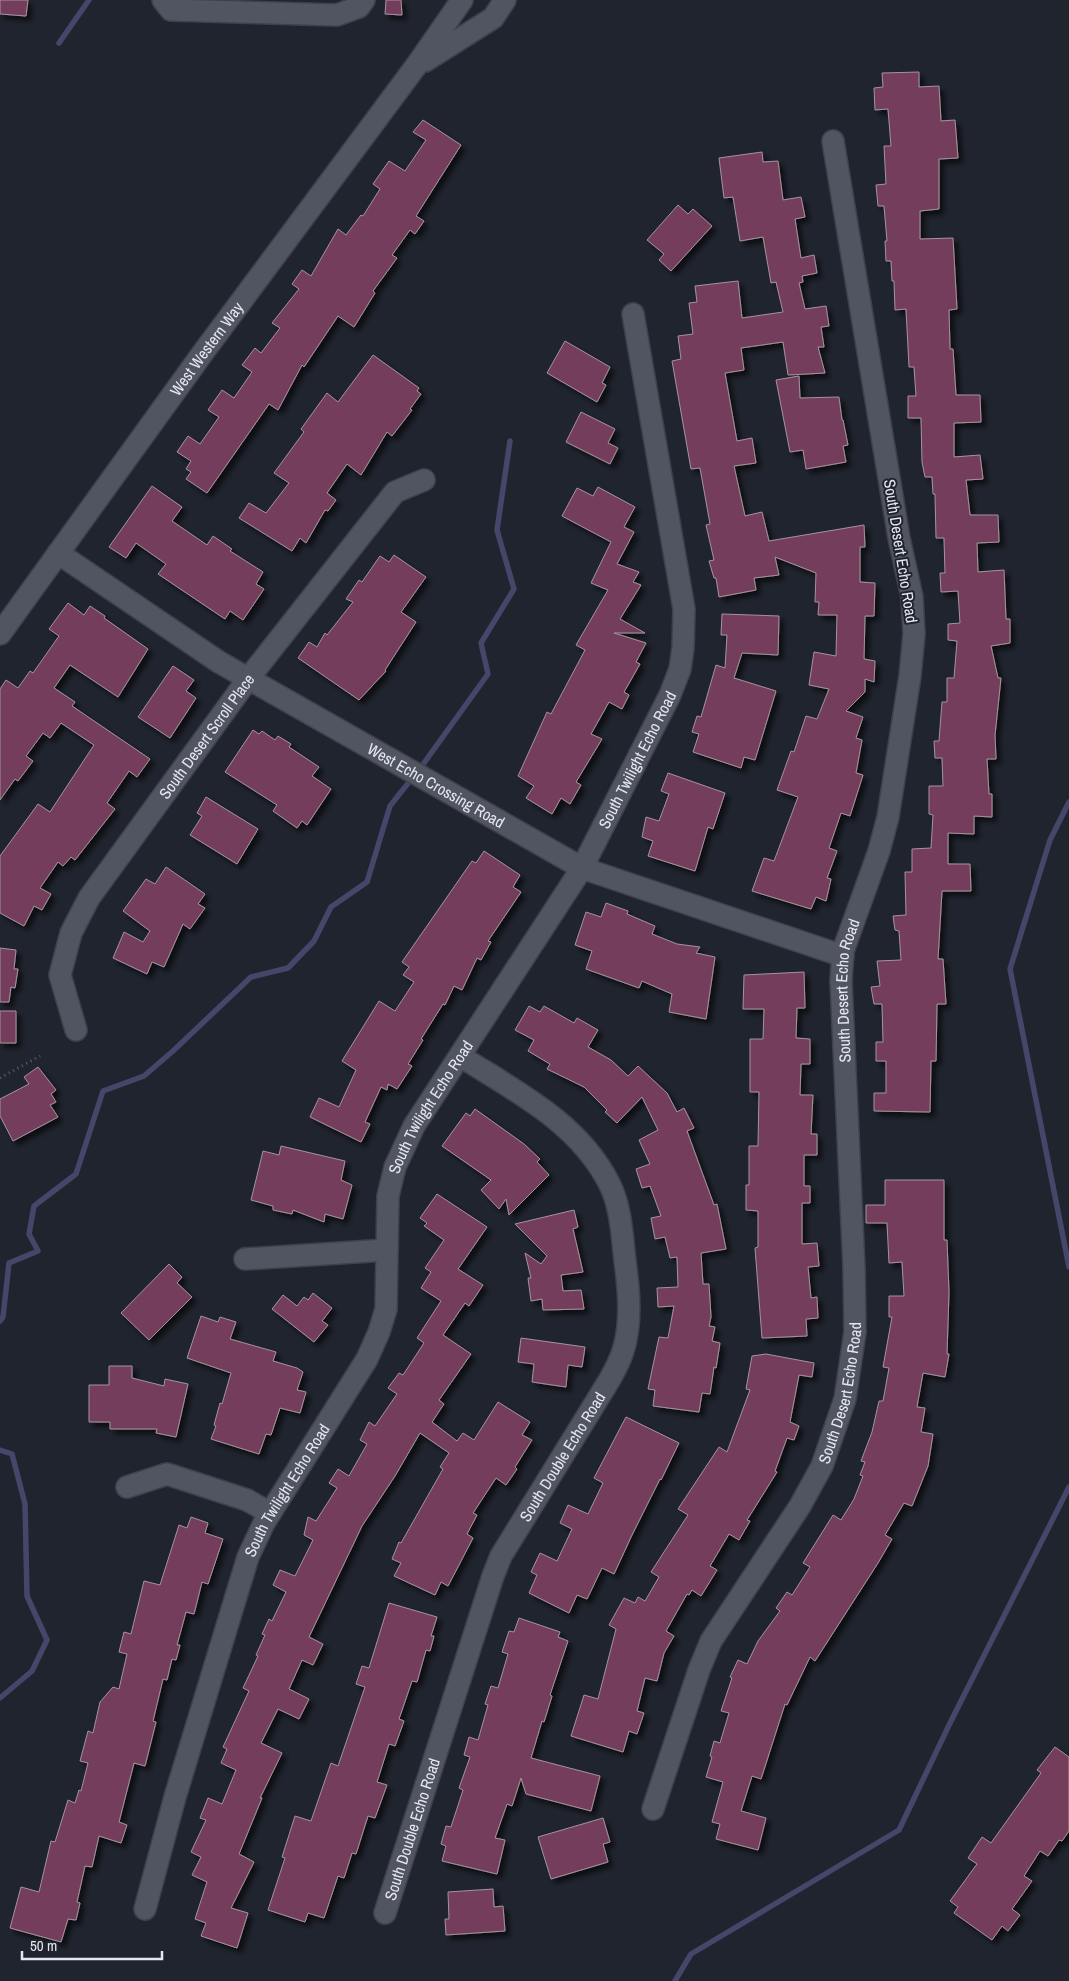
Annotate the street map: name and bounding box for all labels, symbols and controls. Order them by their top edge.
street label: West Western Way [164,297,248,400]
street label: South Desert Echo Road [879,478,923,624]
street label: South Desert Scroll Place [154,669,259,803]
street label: South Twilight Echo Road [593,687,681,832]
street label: West Echo Crossing Road [363,737,509,833]
street label: South Desert Echo Road [830,916,865,1063]
street label: South Twilight Echo Road [383,1036,478,1176]
street label: South Desert Echo Road [813,1322,866,1467]
street label: South Double Echo Road [514,1388,610,1526]
street label: South Twilight Echo Road [239,1419,335,1560]
street label: South Double Echo Road [379,1755,445,1903]
scale bar [22,1928,162,1960]
text: 50 m [30,1935,57,1956]

